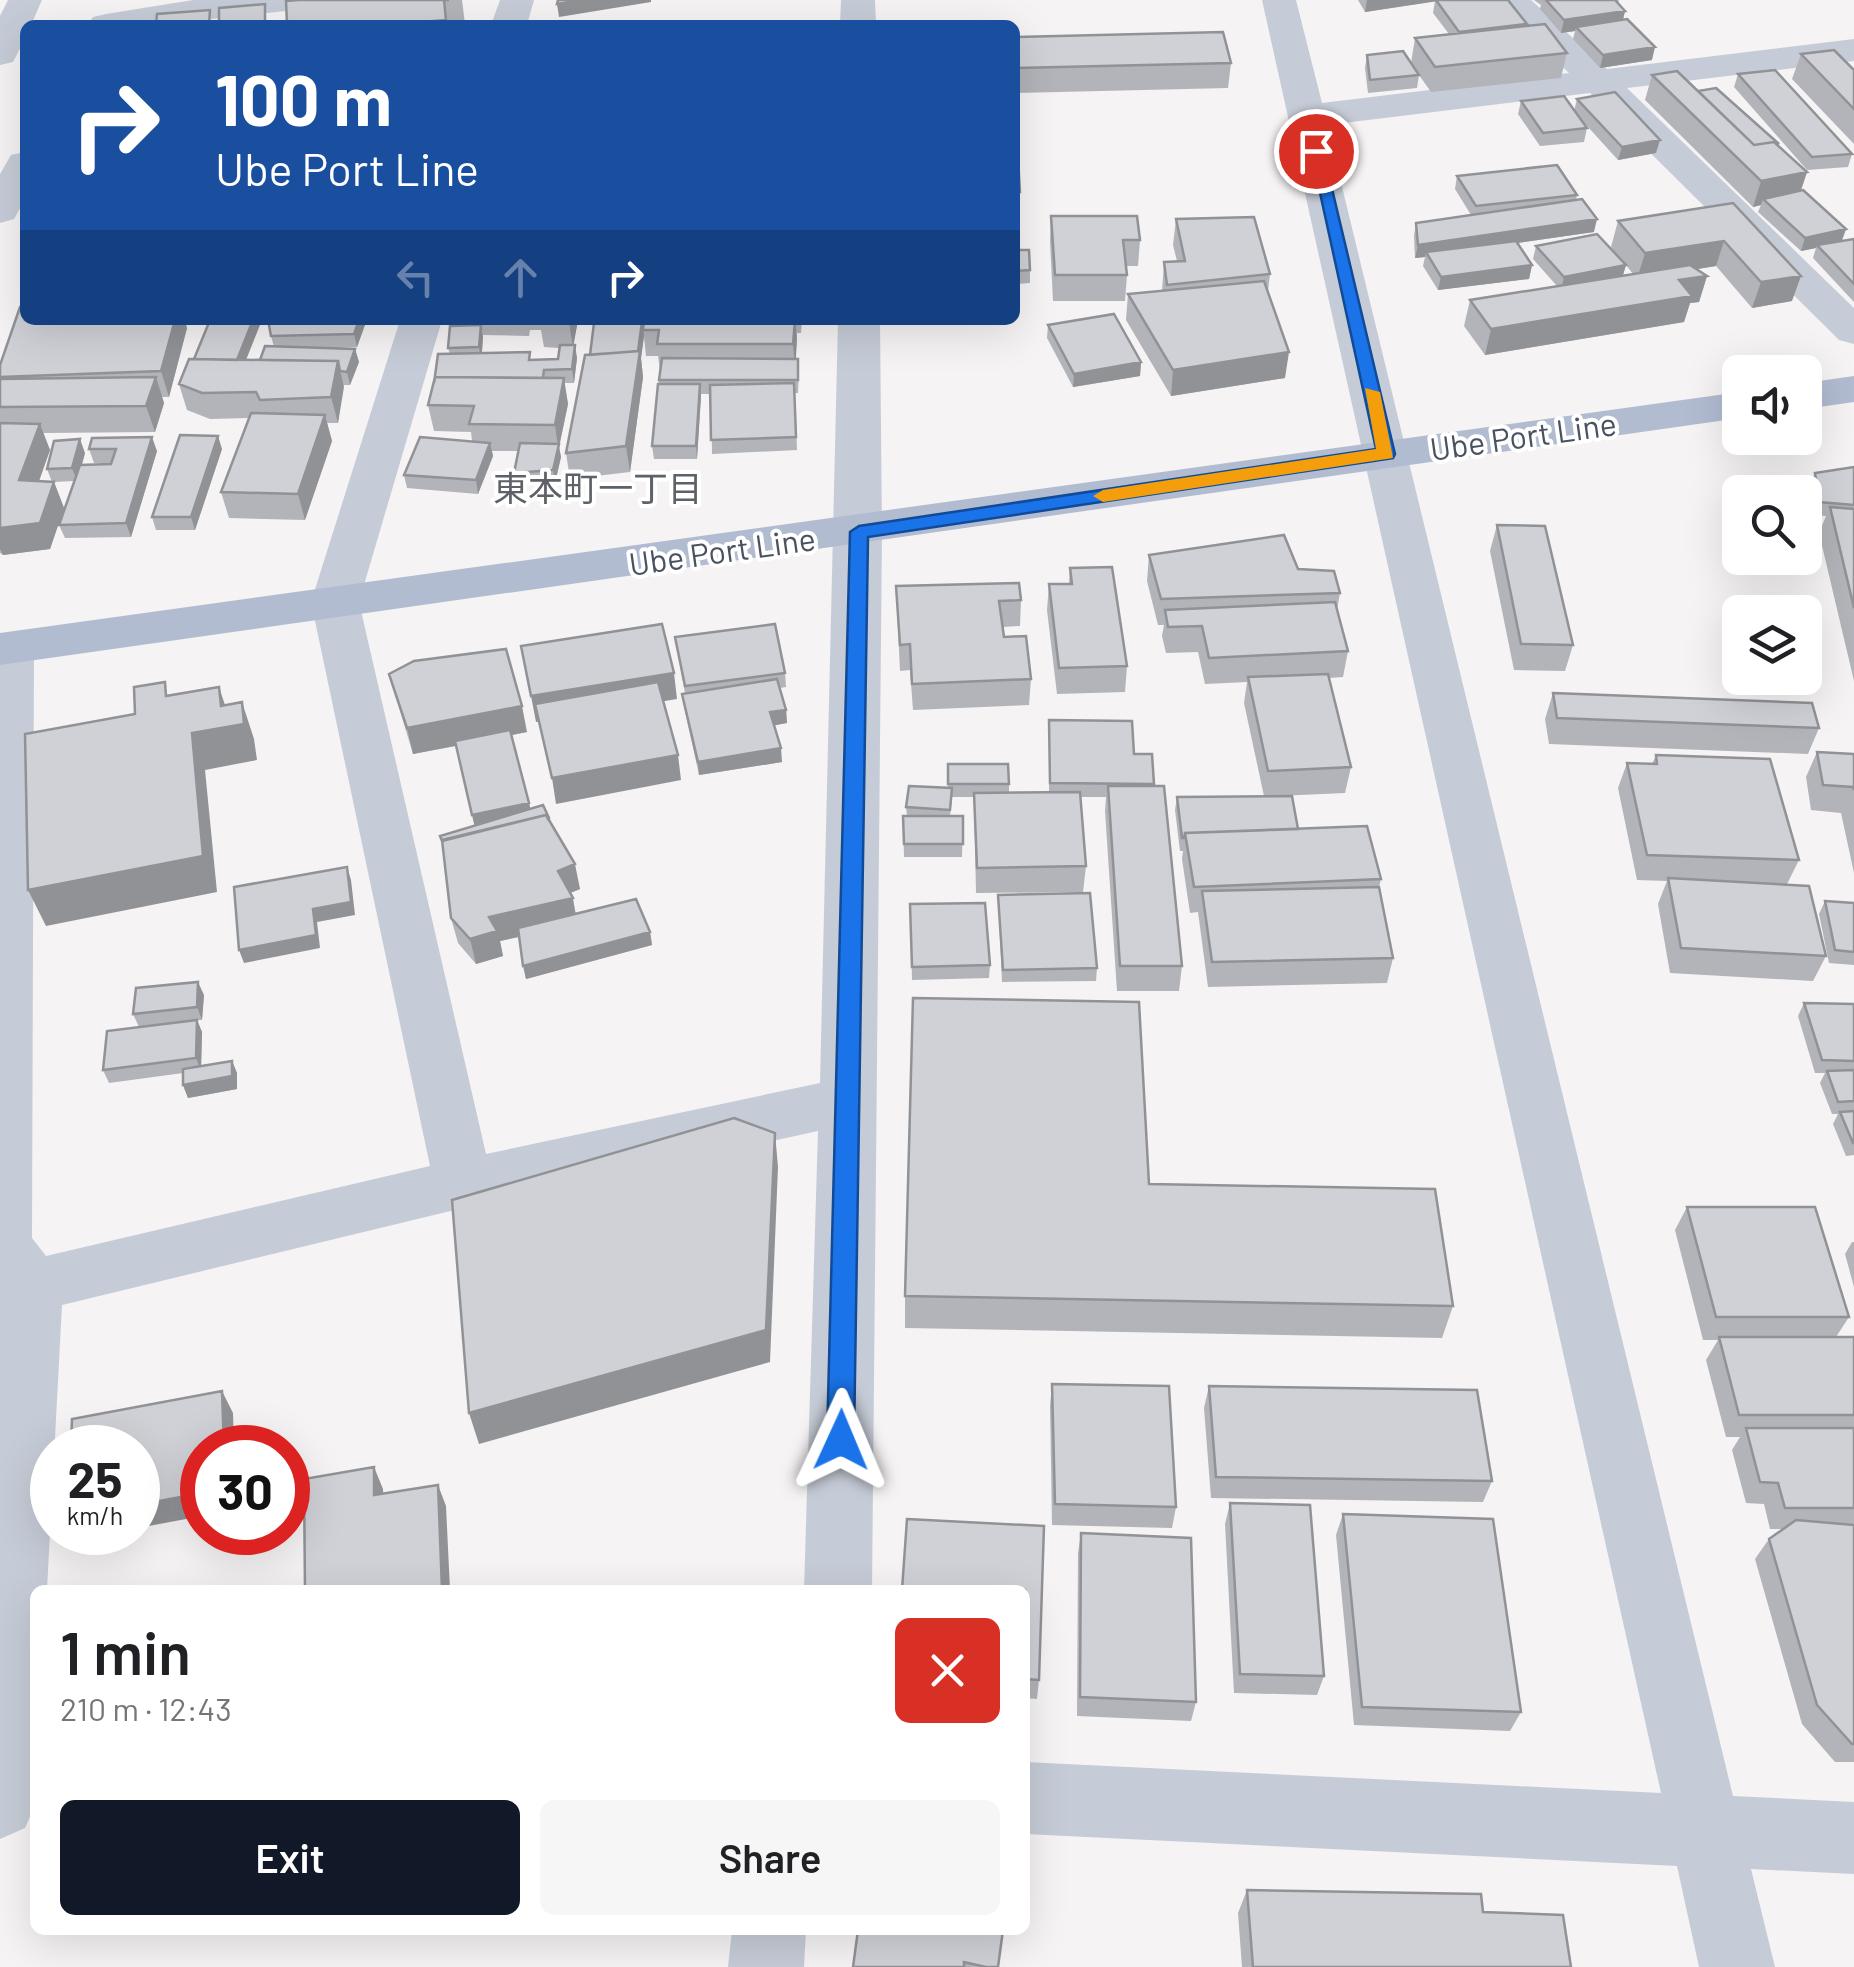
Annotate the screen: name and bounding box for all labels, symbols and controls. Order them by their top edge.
text: 100 m [215,56,392,140]
icon: right [50,60,180,190]
pin [1274,109,1359,194]
icon: arrive [1289,124,1344,179]
text: Ube Port Line [215,141,479,195]
icon: left [388,250,443,305]
icon: ahead [493,250,548,305]
icon: right [598,250,653,305]
map controls [1722,355,1822,695]
button: sound [1722,355,1822,455]
street label: Ube Port Line [1427,403,1619,467]
district label: 東本町一丁目 [493,466,703,508]
button: search [1722,475,1822,575]
street label: Ube Port Line [626,518,818,582]
button: layers [1722,595,1822,695]
position arrow [789,1388,893,1492]
speed limit sign: 30 [180,1425,310,1555]
text: 25 [68,1448,122,1508]
text: km/h [67,1500,123,1530]
text: 1 min [60,1615,191,1687]
button: close [895,1618,1000,1723]
text: 210 m · 12:43 [60,1689,232,1727]
button: Exit [60,1800,520,1915]
button: Share [540,1800,1000,1915]

